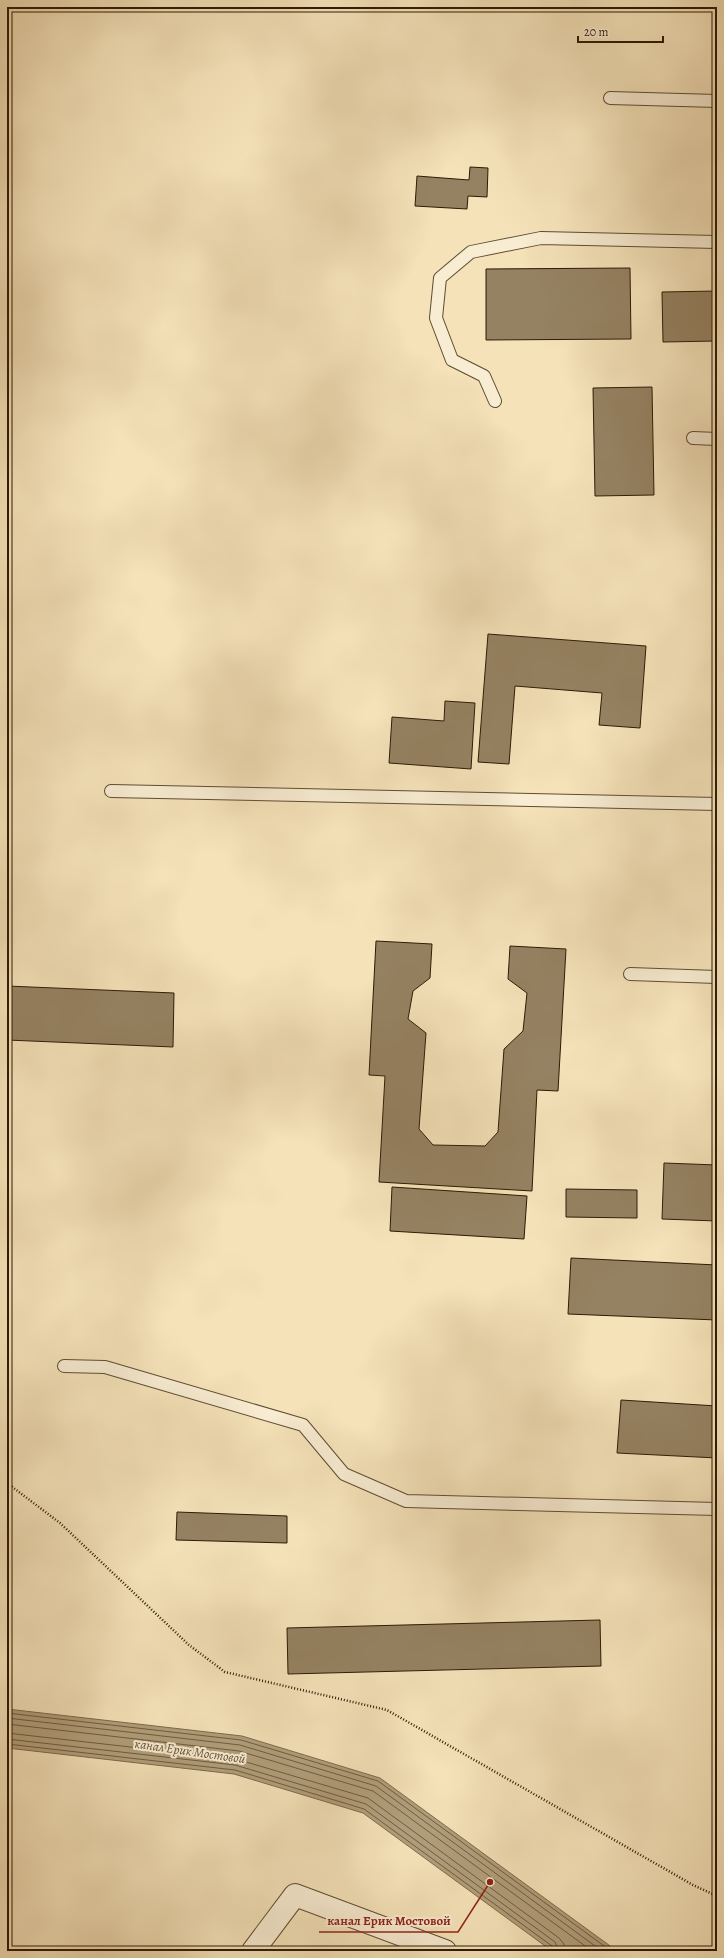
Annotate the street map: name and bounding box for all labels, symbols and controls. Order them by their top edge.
scale bar [578,18,663,44]
text: 20 m [584,24,608,40]
water label: канал Ерик Мостовой [134,1735,247,1767]
callout: канал Ерик Мостовой [319,1907,458,1932]
text: канал Ерик Мостовой [327,1912,451,1929]

